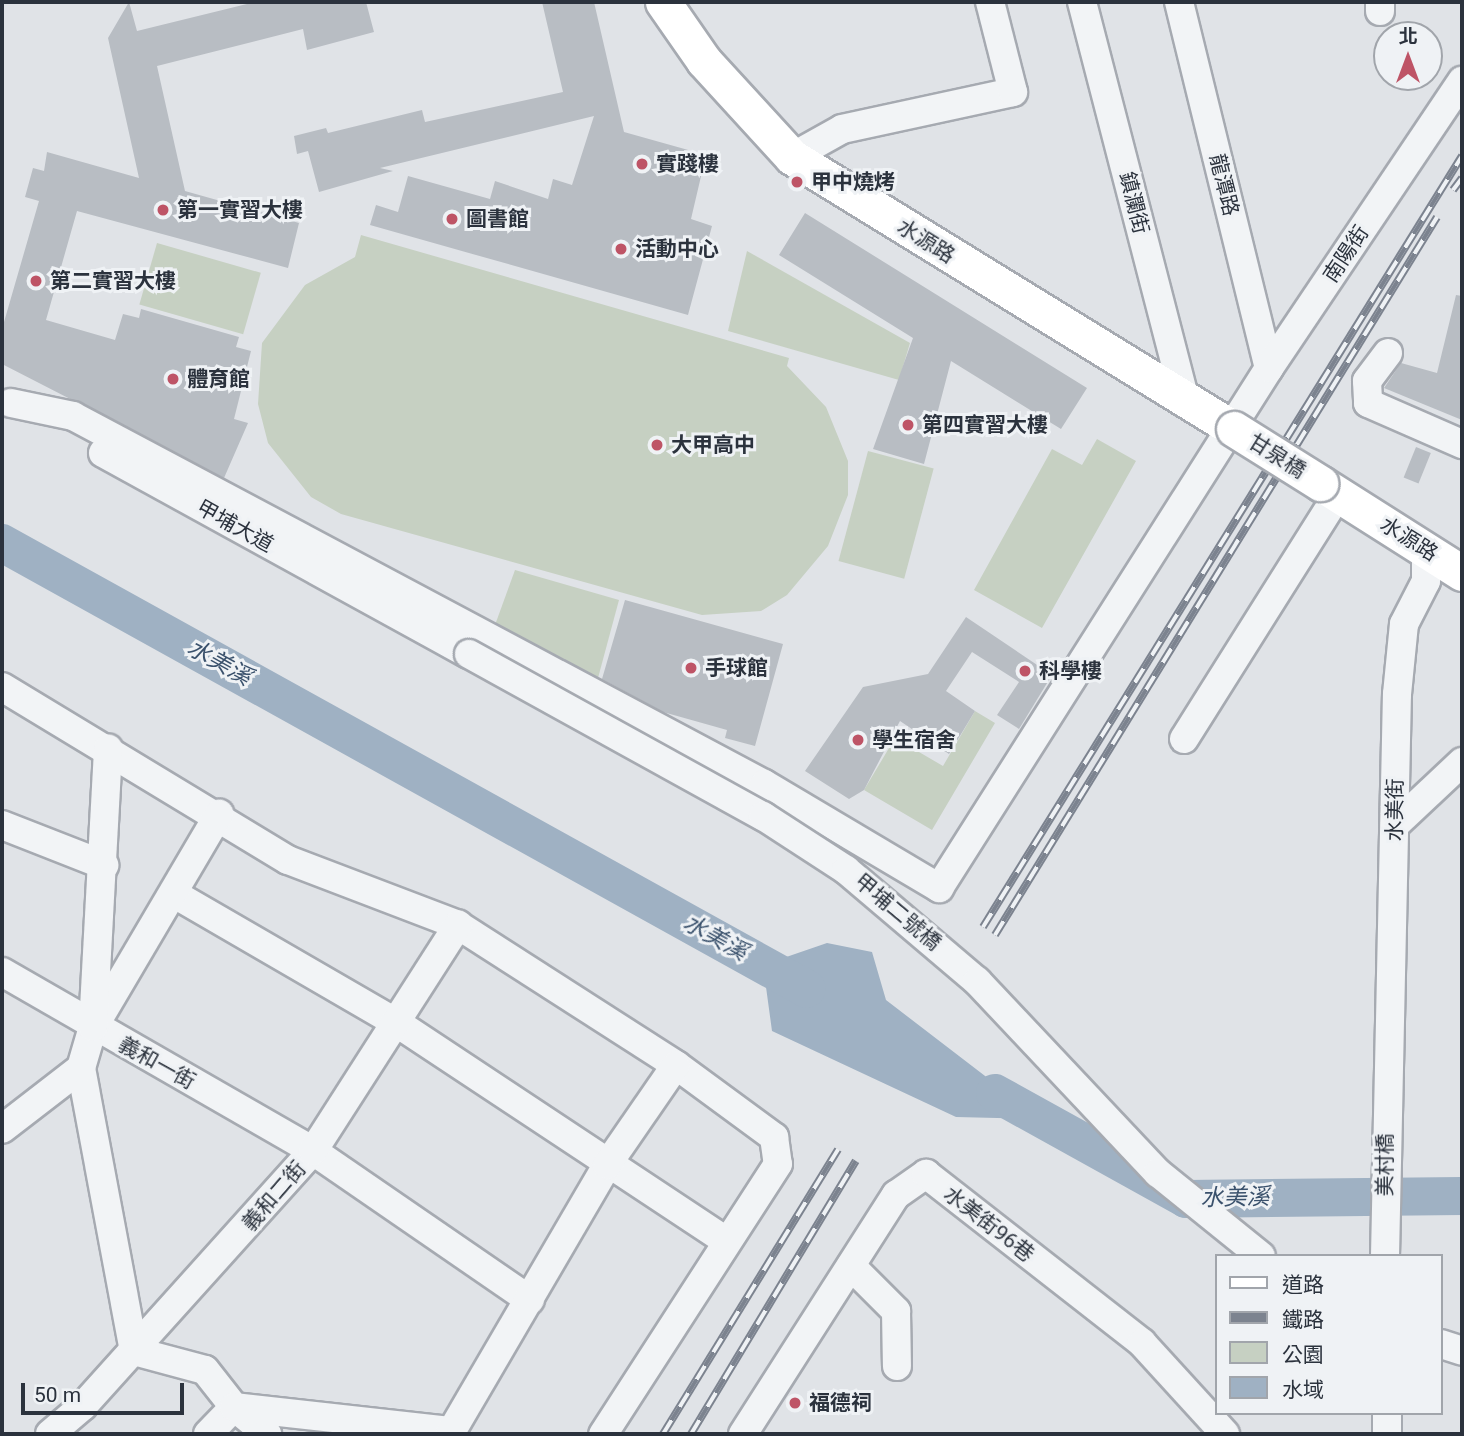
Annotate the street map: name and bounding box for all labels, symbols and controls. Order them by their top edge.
north arrow [1373,21,1443,91]
text: 北 [1398,25,1418,48]
place label: 實踐樓 [656,151,719,177]
street label: 龍潭路 [1204,151,1244,219]
marker: 實踐樓 [634,156,650,172]
place label: 甲中燒烤 [811,169,895,195]
street label: 鎮瀾街 [1114,169,1154,237]
marker: 甲中燒烤 [789,174,805,190]
place label: 第一實習大樓 [177,197,303,223]
marker: 第一實習大樓 [155,202,171,218]
place label: 圖書館 [466,206,529,232]
marker: 圖書館 [444,211,460,227]
street label: 水源路 [893,214,959,268]
street label: 南陽街 [1318,221,1374,287]
place label: 活動中心 [635,236,719,262]
marker: 活動中心 [613,241,629,257]
place label: 第二實習大樓 [50,268,176,294]
marker: 第二實習大樓 [28,273,44,289]
place label: 體育館 [187,366,250,392]
marker: 體育館 [165,371,181,387]
place label: 第四實習大樓 [922,412,1048,438]
marker: 第四實習大樓 [900,417,916,433]
street label: 甘泉橋 [1244,429,1310,483]
place label: 大甲高中 [671,432,755,458]
marker: 大甲高中 [649,437,665,453]
street label: 甲埔大道 [192,495,278,557]
street label: 水源路 [1376,512,1442,566]
water label: 水美溪 [182,634,256,692]
place label: 手球館 [705,655,768,681]
place label: 科學樓 [1039,658,1102,684]
marker: 手球館 [683,660,699,676]
marker: 科學樓 [1017,663,1033,679]
place label: 學生宿舍 [872,727,956,753]
marker: 學生宿舍 [850,732,866,748]
street label: 水美街 [1382,778,1408,842]
street label: 甲埔二號橋 [850,869,946,955]
water label: 水美溪 [678,909,752,967]
street label: 義和一街 [114,1032,200,1094]
street label: 美村橋 [1372,1134,1398,1196]
street label: 義和二街 [237,1156,311,1236]
street label: 水美街96巷 [939,1181,1039,1267]
water label: 水美溪 [1200,1184,1270,1212]
legend [1216,1254,1443,1415]
text: 道路 [1282,1273,1324,1297]
text: 鐵路 [1282,1308,1324,1332]
text: 公園 [1282,1343,1324,1367]
scale bar [24,1370,187,1414]
text: 水域 [1282,1378,1324,1402]
text: 50 m [34,1383,81,1407]
place label: 福德祠 [809,1390,872,1416]
marker: 福德祠 [787,1395,803,1411]

